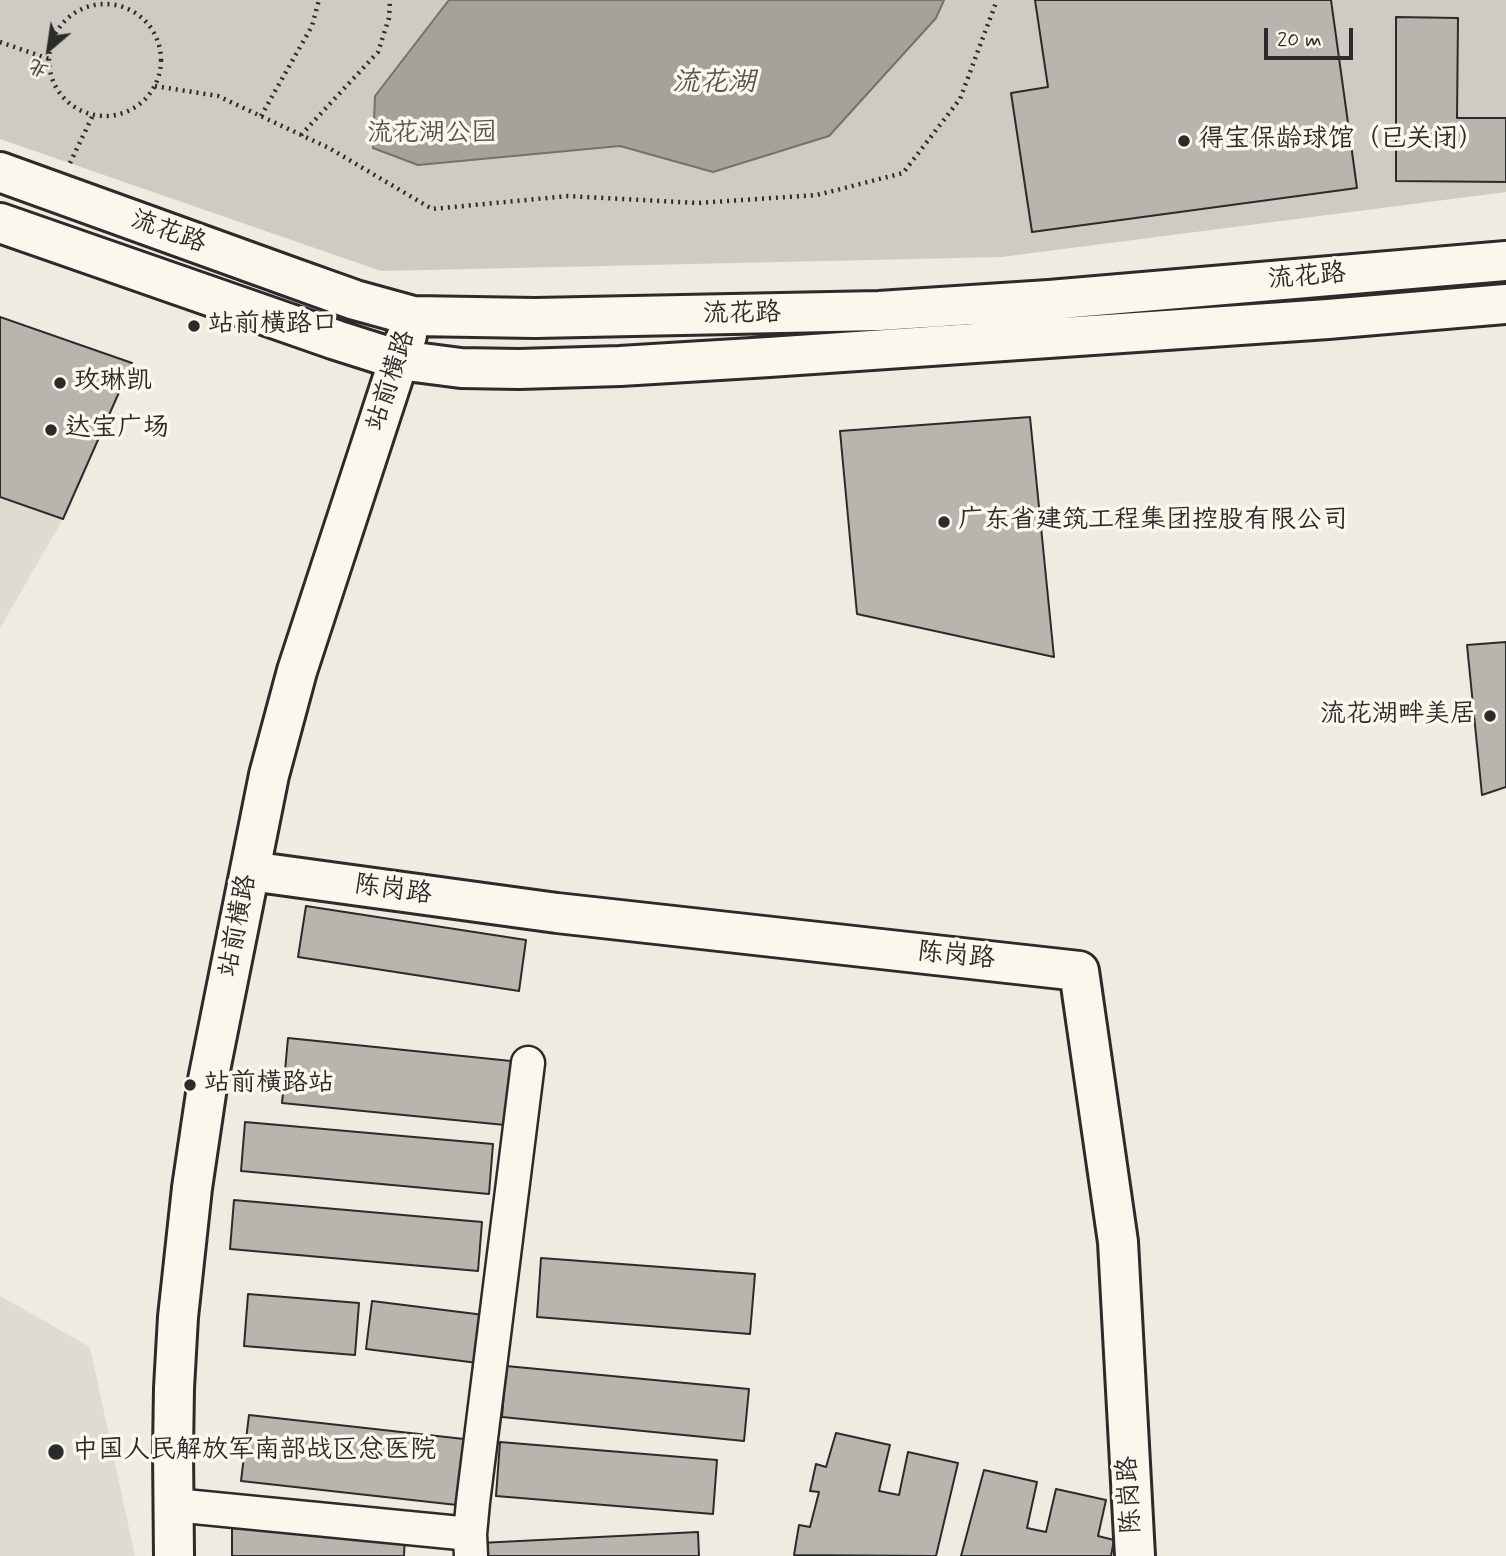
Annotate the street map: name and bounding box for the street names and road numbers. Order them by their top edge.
street label: 流花路 [126,205,210,261]
street label: 流花路 [1267,259,1347,297]
street label: 流花路 [703,299,781,331]
street label: 站前横路 [361,327,423,435]
street label: 陈岗路 [352,870,434,912]
street label: 站前横路 [214,872,264,980]
street label: 陈岗路 [916,937,996,977]
street label: 陈岗路 [1113,1455,1149,1535]

